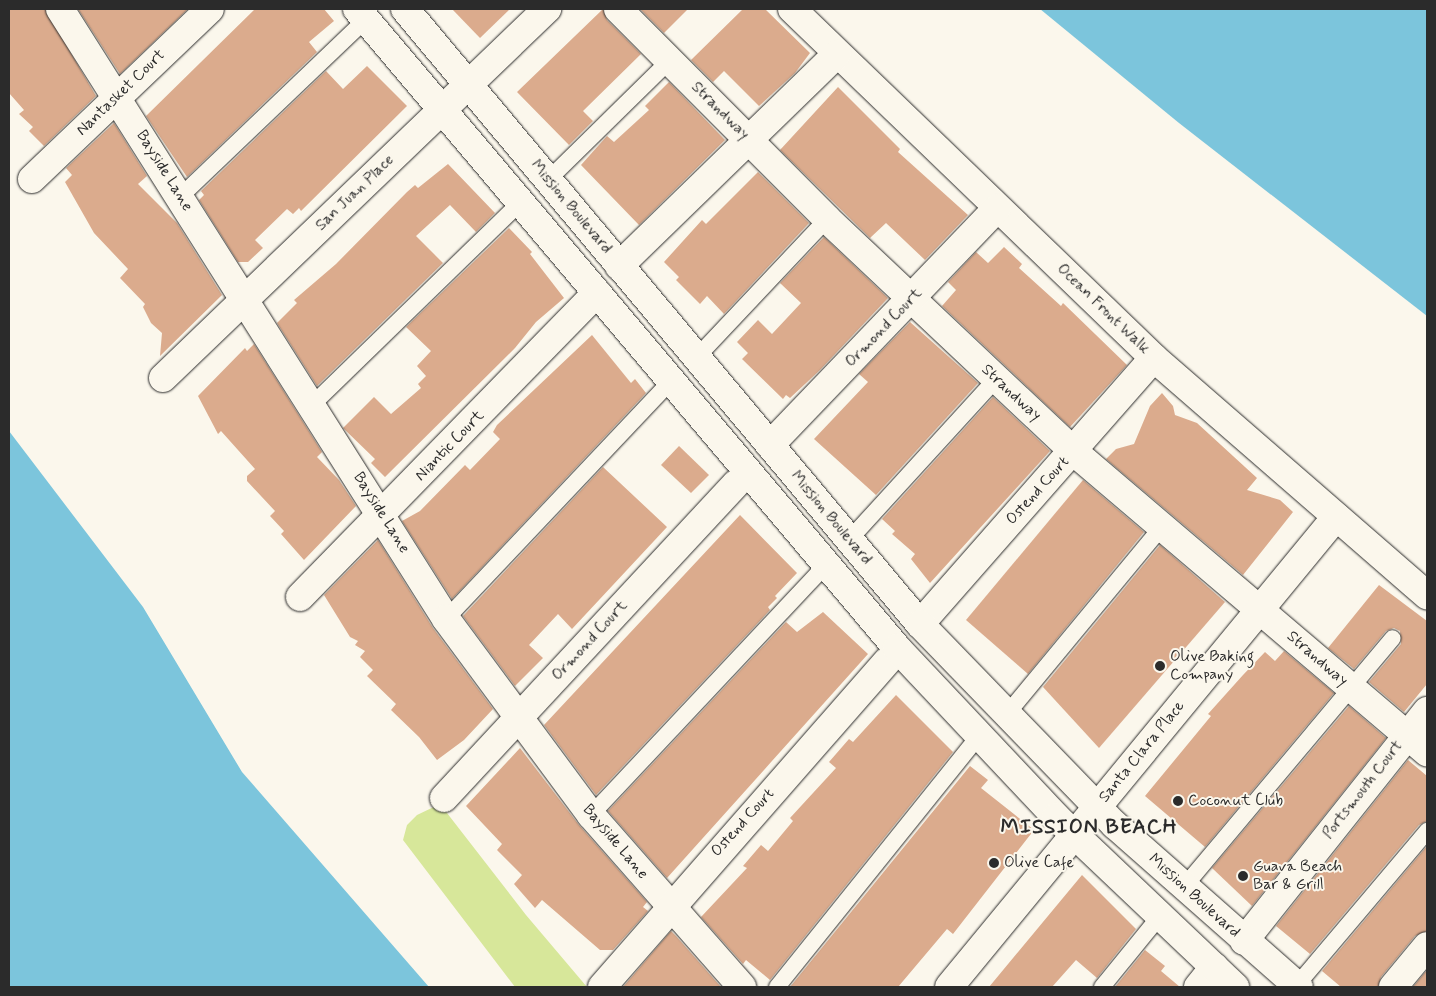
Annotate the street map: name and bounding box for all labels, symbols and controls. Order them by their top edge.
street label: Nantasket Court [73,46,169,140]
street label: Strandway [687,78,753,144]
street label: Bayside Lane [132,128,196,214]
street label: San Juan Place [311,150,399,236]
street label: Mission Boulevard [526,156,616,258]
street label: Ocean Front Walk [1053,260,1153,358]
street label: Ormond Court [842,285,926,371]
street label: Strandway [977,361,1045,425]
street label: Niantic Court [412,407,488,485]
street label: Ostend Court [1001,452,1075,530]
street label: Mission Boulevard [786,467,876,569]
street label: Bayside Lane [349,470,413,556]
street label: Ormond Court [548,597,632,685]
street label: Strandway [1283,627,1351,691]
place label: Olive Baking Company [1170,647,1260,685]
marker: Olive Baking Company [1154,660,1166,672]
street label: Santa Clara Place [1096,698,1188,806]
street label: Portsmouth Court [1319,737,1407,843]
street label: Ostend Court [706,784,780,862]
place label: Coconut Club [1188,791,1287,811]
marker: Coconut Club [1172,795,1184,807]
street label: Bayside Lane [579,801,651,883]
district label: MISSION BEACH [1000,814,1178,840]
street label: Mission Boulevard [1144,850,1244,942]
place label: Olive Cafe [1004,853,1077,873]
marker: Olive Cafe [988,857,1000,869]
place label: Guava Beach Bar & Grill [1253,857,1342,895]
marker: Guava Beach Bar & Grill [1237,870,1249,882]

